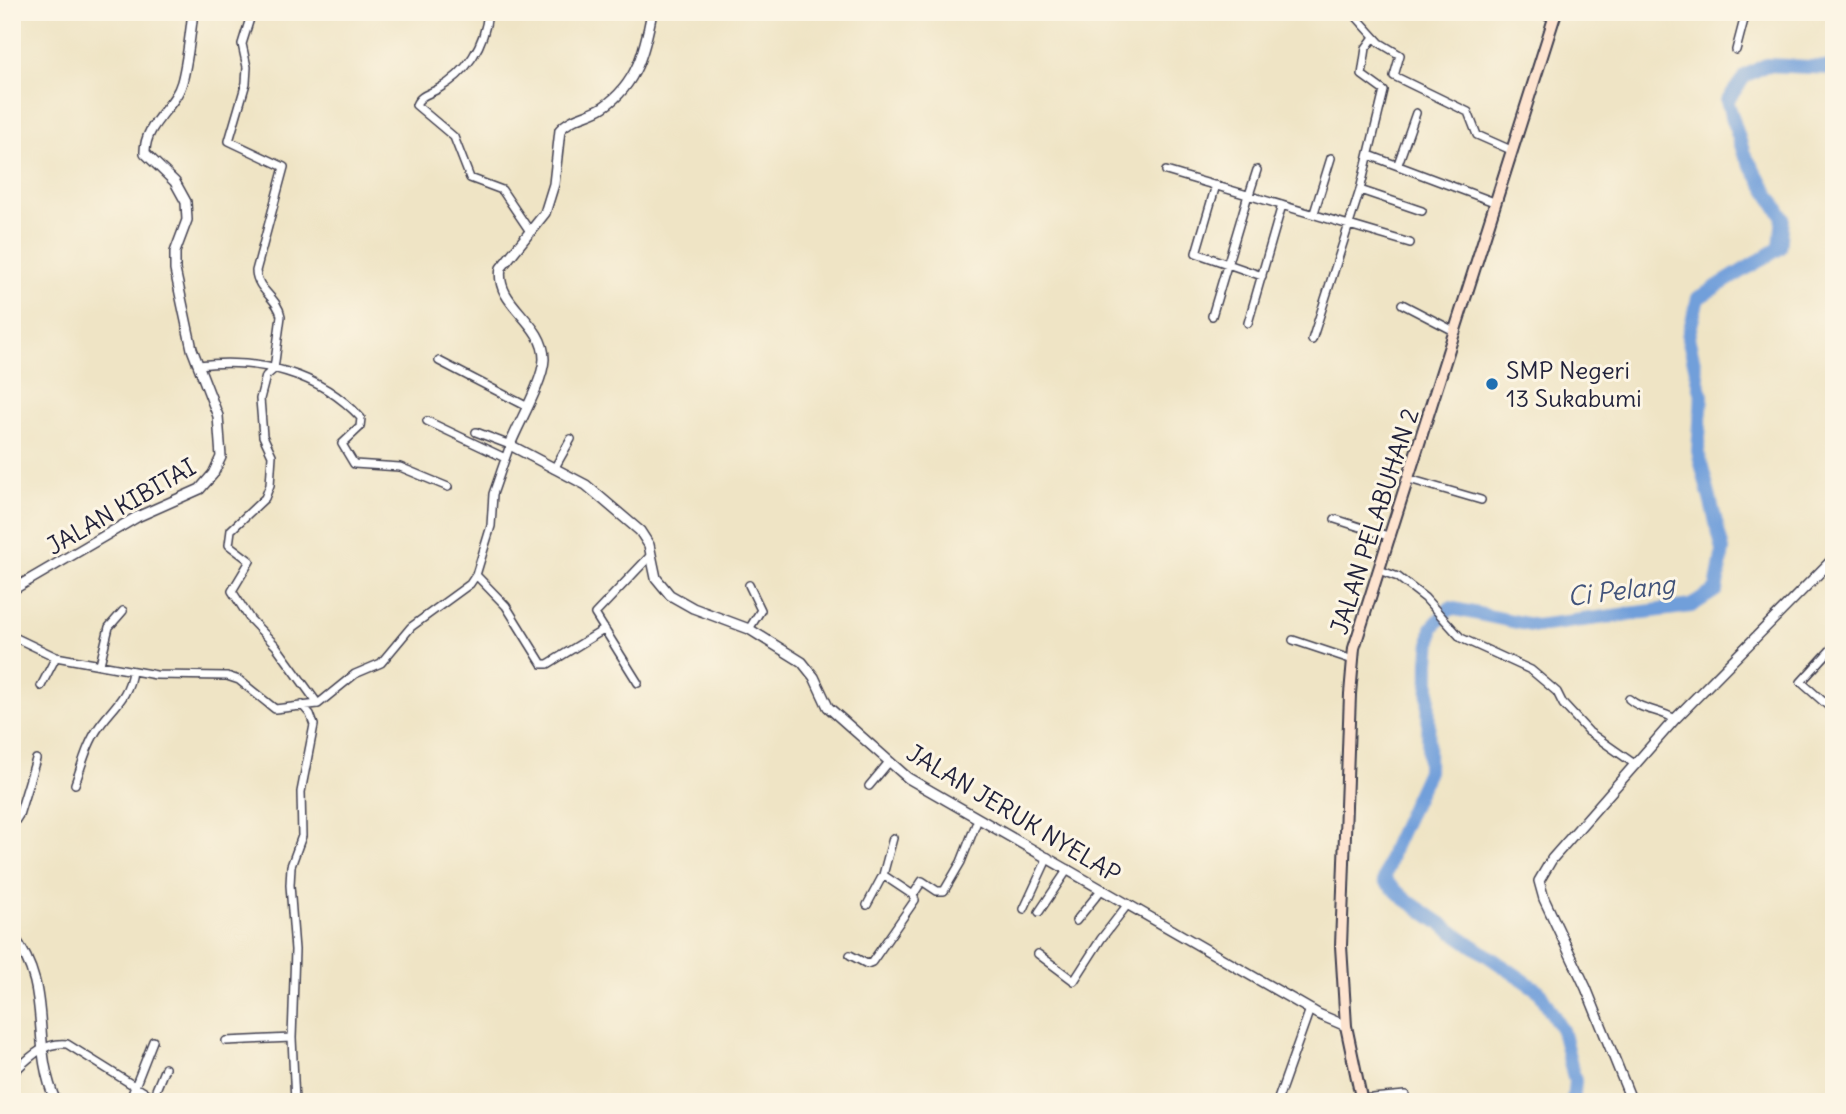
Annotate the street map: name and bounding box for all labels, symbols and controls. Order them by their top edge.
place label: SMP Negeri 13 Sukabumi [1506,355,1642,413]
marker: SMP Negeri 13 Sukabumi [1484,376,1500,392]
street label: JALAN PELABUHAN 2 [1323,404,1425,638]
street label: JALAN KIBITAI [41,451,201,561]
water label: Ci Pelang [1565,567,1679,613]
street label: JALAN JERUK NYELAP [902,737,1126,889]

